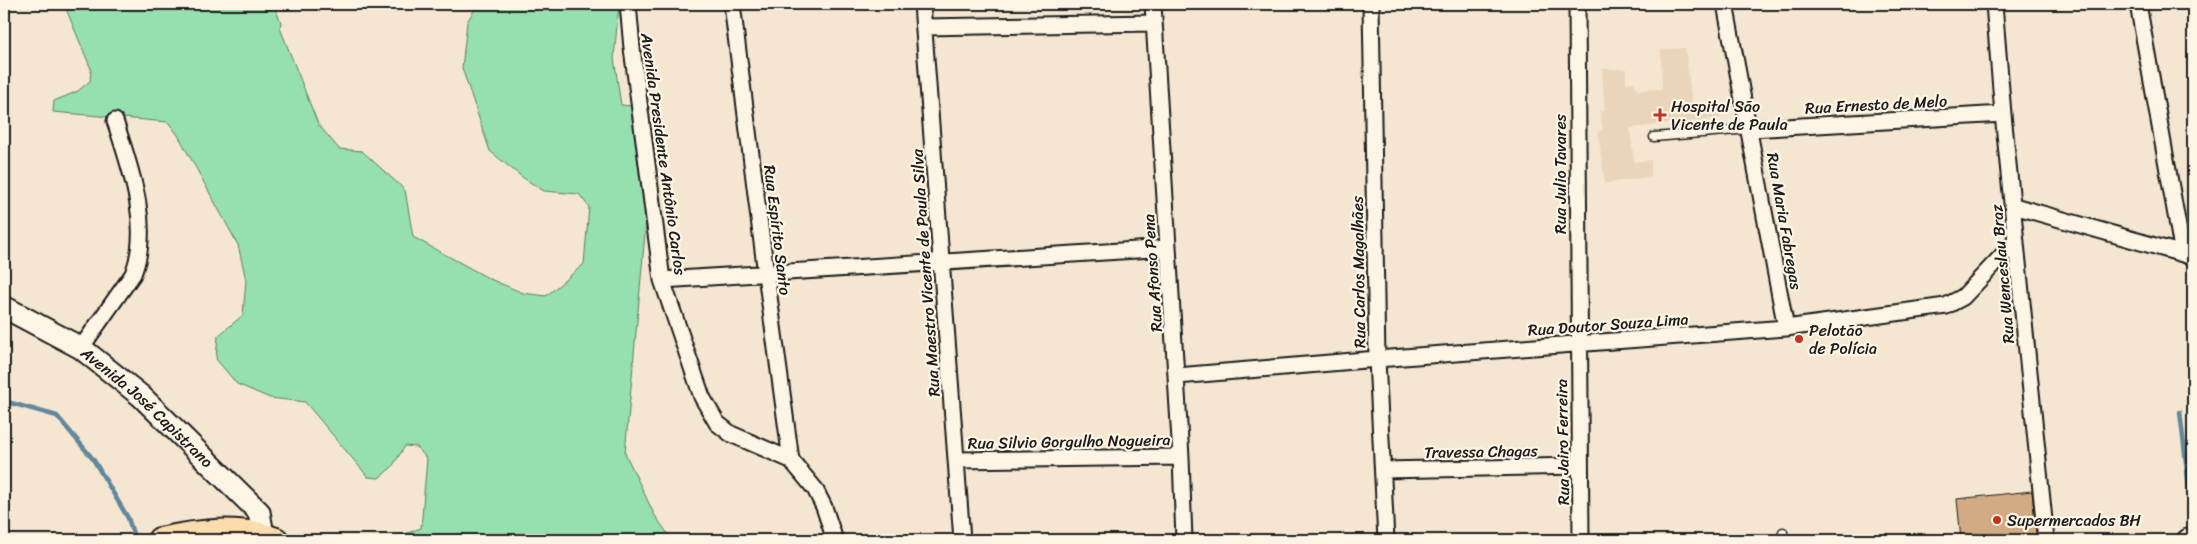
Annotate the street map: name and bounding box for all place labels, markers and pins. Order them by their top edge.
place label: Hospital São Vicente de Paula [1671,92,1788,139]
marker: Hospital São Vicente de Paula [1653,108,1667,122]
place label: Pelotão de Polícia [1809,316,1877,363]
marker: Pelotão de Polícia [1793,333,1805,345]
place label: Supermercados BH [2007,506,2142,535]
marker: Supermercados BH [1991,514,2003,526]

